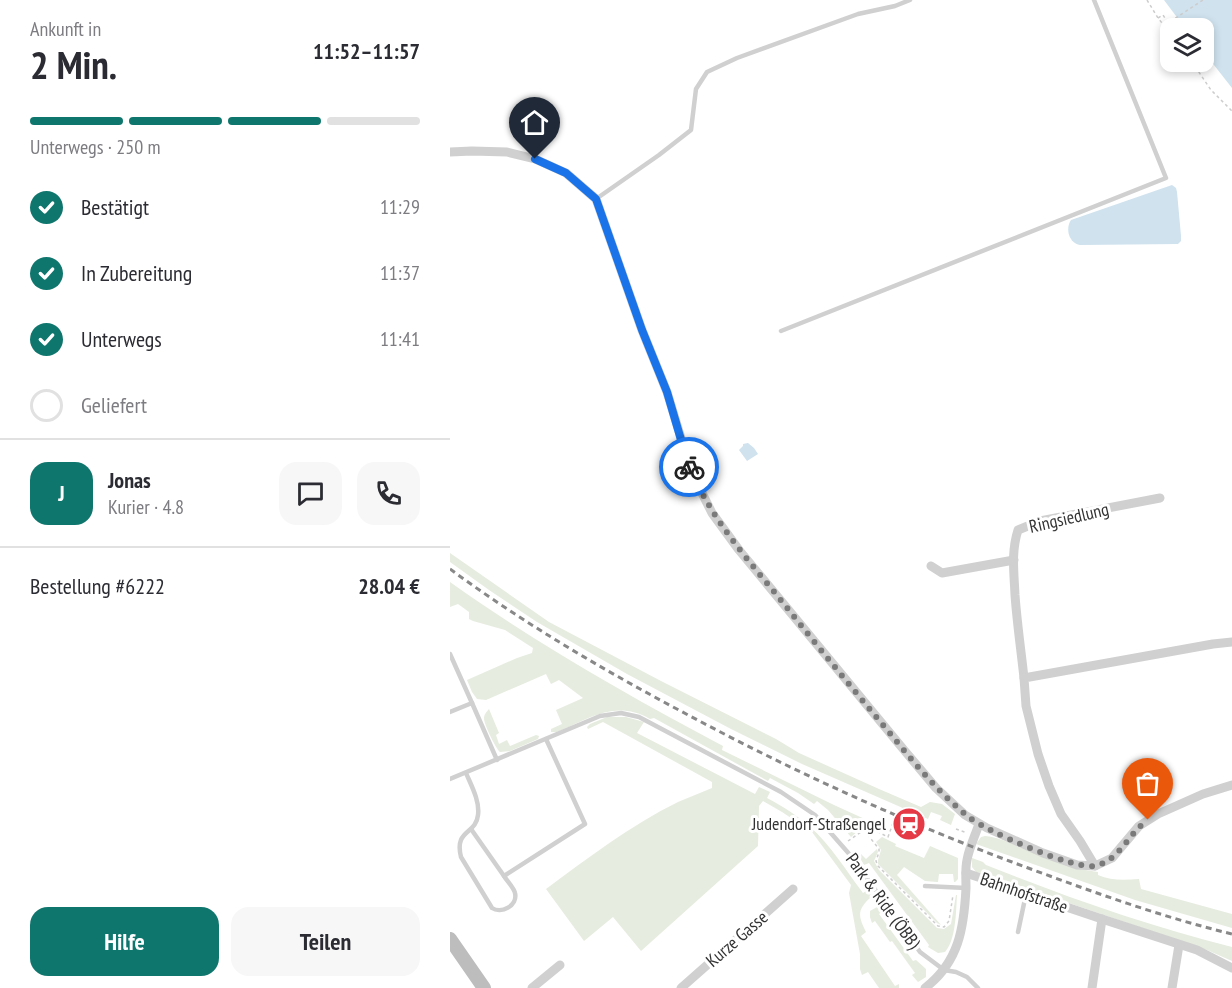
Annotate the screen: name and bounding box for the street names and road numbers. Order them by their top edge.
street label: Ringsiedlung [1027,497,1111,538]
street label: Park & Ride (ÖBB) [841,848,926,954]
street label: Bahnhofstraße [977,867,1071,918]
street label: Kurze Gasse [701,906,772,972]

